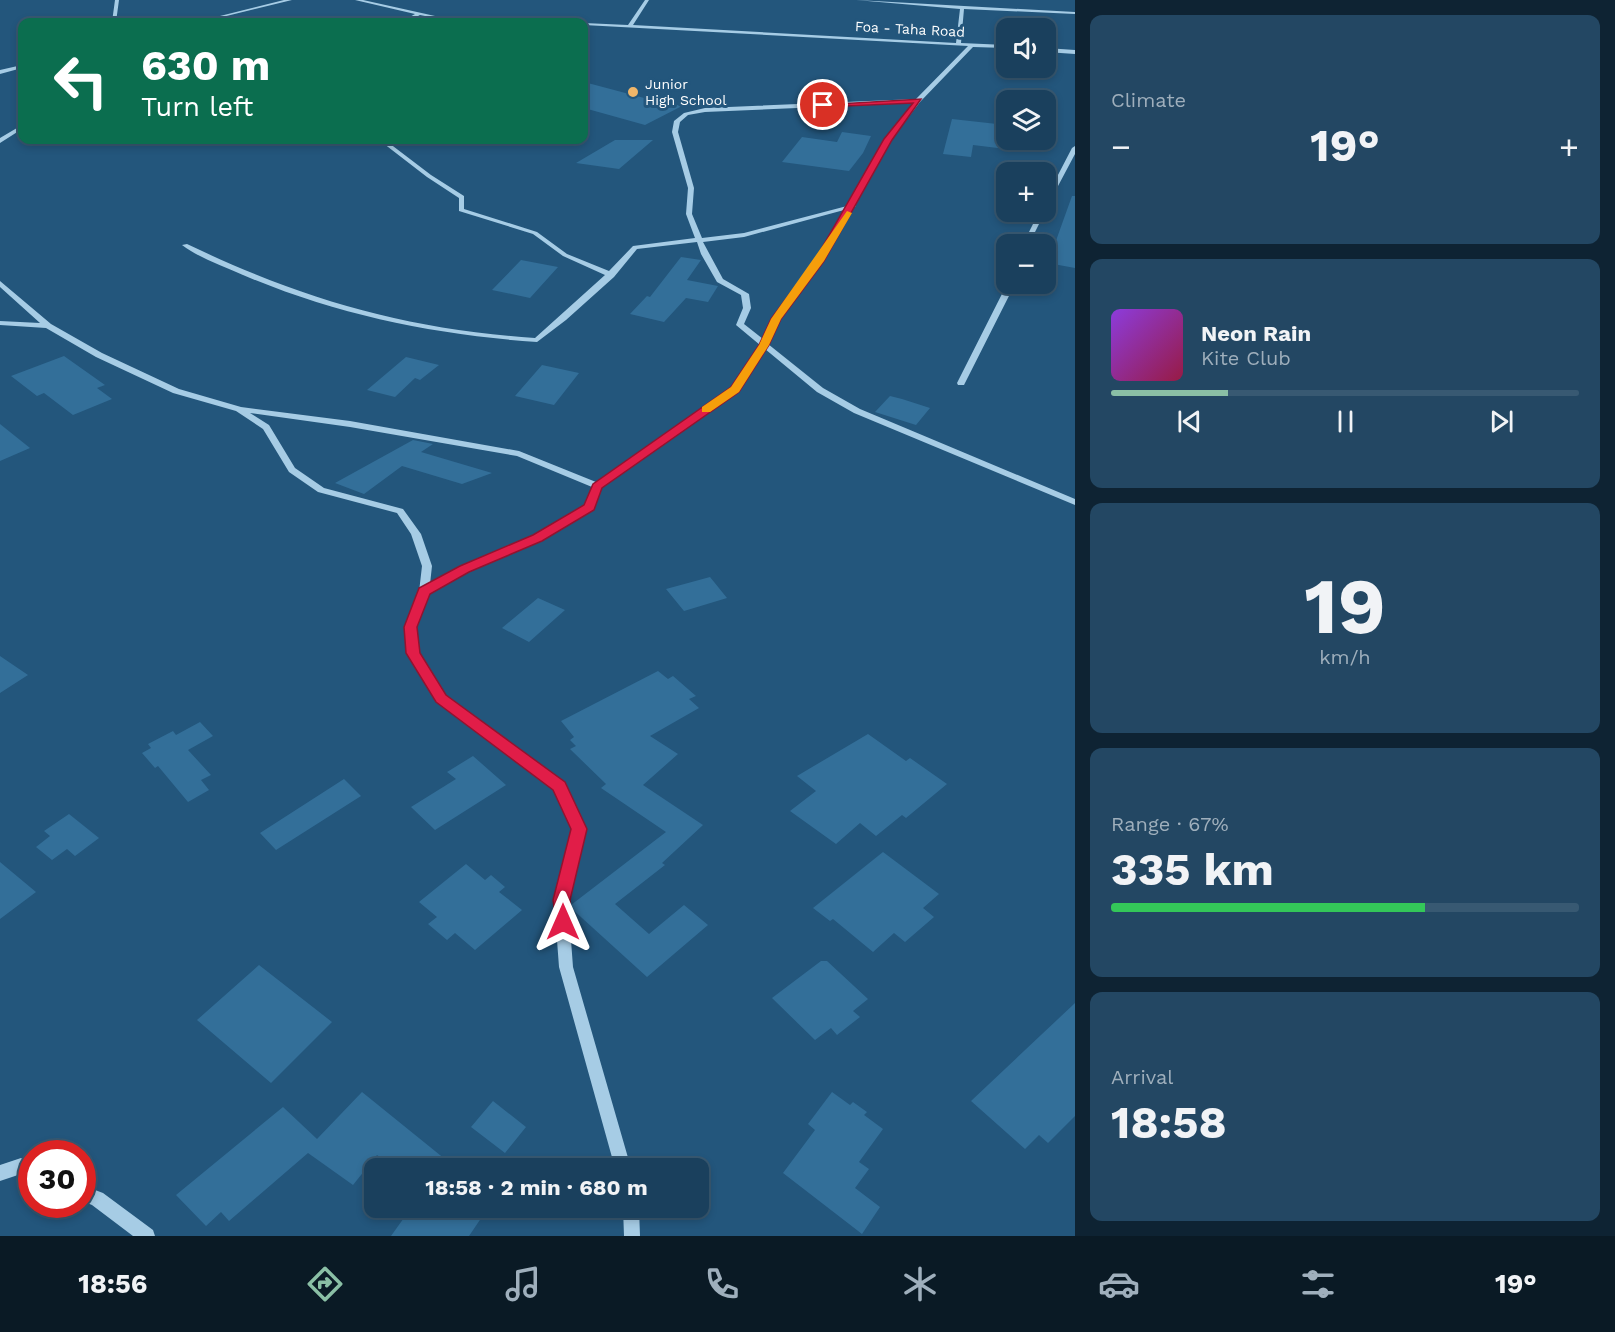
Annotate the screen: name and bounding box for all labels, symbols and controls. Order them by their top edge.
street label: Foa - Taha Road [855,18,965,40]
map controls [996,18,1056,294]
button: sound [996,18,1056,78]
text: 630 m [141,41,270,90]
icon: left [42,42,120,120]
place label: Junior High School [645,76,727,108]
pin [797,79,848,130]
marker: Junior High School [626,85,640,99]
icon: arrive [806,88,839,121]
text: Climate [1111,88,1186,112]
button: layers [996,90,1056,150]
text: Turn left [141,91,253,123]
text: 19° [1310,119,1380,172]
text: − [1111,127,1131,166]
text: + [1559,127,1579,166]
button: + [996,162,1056,222]
button: − [996,234,1056,294]
text: Neon Rain [1201,321,1311,346]
text: Kite Club [1201,346,1291,370]
icon: previous [1173,405,1206,438]
icon: pause [1329,405,1362,438]
icon: next [1485,405,1518,438]
text: 19 [1304,560,1386,652]
text: km/h [1319,645,1371,669]
text: Range · 67% [1111,812,1229,836]
text: 335 km [1111,843,1274,896]
position arrow [531,890,595,954]
text: Arrival [1111,1065,1173,1089]
text: 18:58 [1111,1096,1227,1149]
speed limit sign: 30 [18,1140,96,1218]
text: 18:58 · 2 min · 680 m [425,1175,648,1200]
icon: directions [304,1263,346,1305]
icon: music [502,1263,544,1305]
icon: phone [701,1263,743,1305]
icon: climate [899,1263,941,1305]
icon: car [1098,1263,1140,1305]
icon: filters [1297,1263,1339,1305]
text: 18:56 [78,1268,147,1300]
text: 19° [1495,1268,1537,1300]

